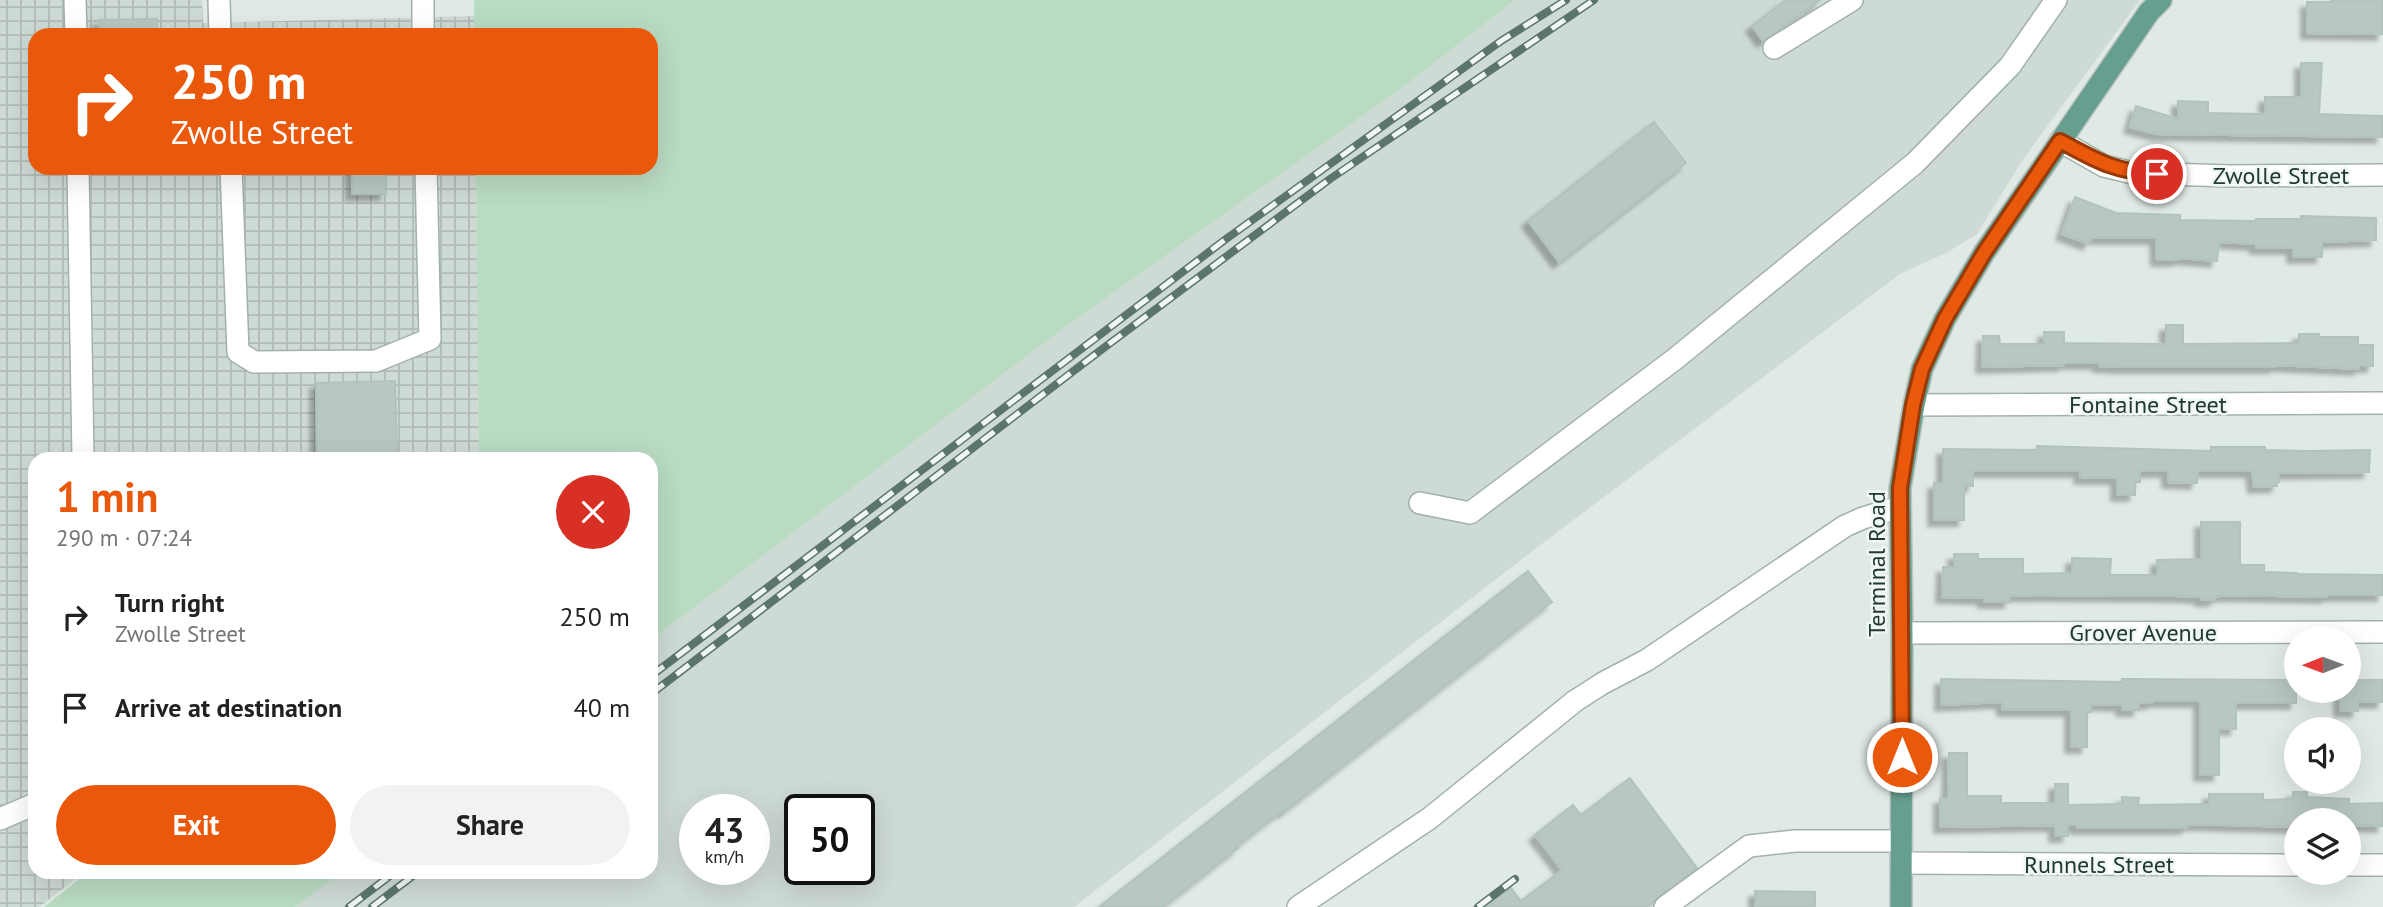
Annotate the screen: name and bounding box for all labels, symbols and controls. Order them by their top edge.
text: 250 m [171,49,306,113]
icon: right [56,56,147,147]
text: Zwolle Street [171,111,353,153]
pin [2127,144,2187,204]
icon: arrive [2138,155,2176,193]
street label: Zwolle Street [2213,160,2349,191]
street label: Fontaine Street [2069,389,2227,420]
text: 1 min [56,469,158,524]
button: close [556,475,630,549]
street label: Terminal Road [1861,491,1892,637]
text: 290 m · 07:24 [56,523,192,552]
text: Turn right [115,586,224,619]
icon: right [56,598,94,636]
text: 250 m [559,600,630,633]
street label: Grover Avenue [2069,617,2217,648]
text: Zwolle Street [115,619,246,648]
north arrow [2284,626,2361,704]
map controls [2284,626,2361,885]
icon: arrive [56,689,94,727]
text: Arrive at destination [115,691,342,724]
text: 40 m [574,691,630,724]
button: sound [2284,717,2361,794]
position arrow [1865,720,1939,794]
button: Exit [56,785,336,865]
button: Share [350,785,630,865]
speed limit sign: 50 [784,794,875,885]
text: 43 [705,807,744,853]
button: layers [2284,808,2361,885]
text: km/h [705,845,744,868]
street label: Runnels Street [2024,849,2174,880]

